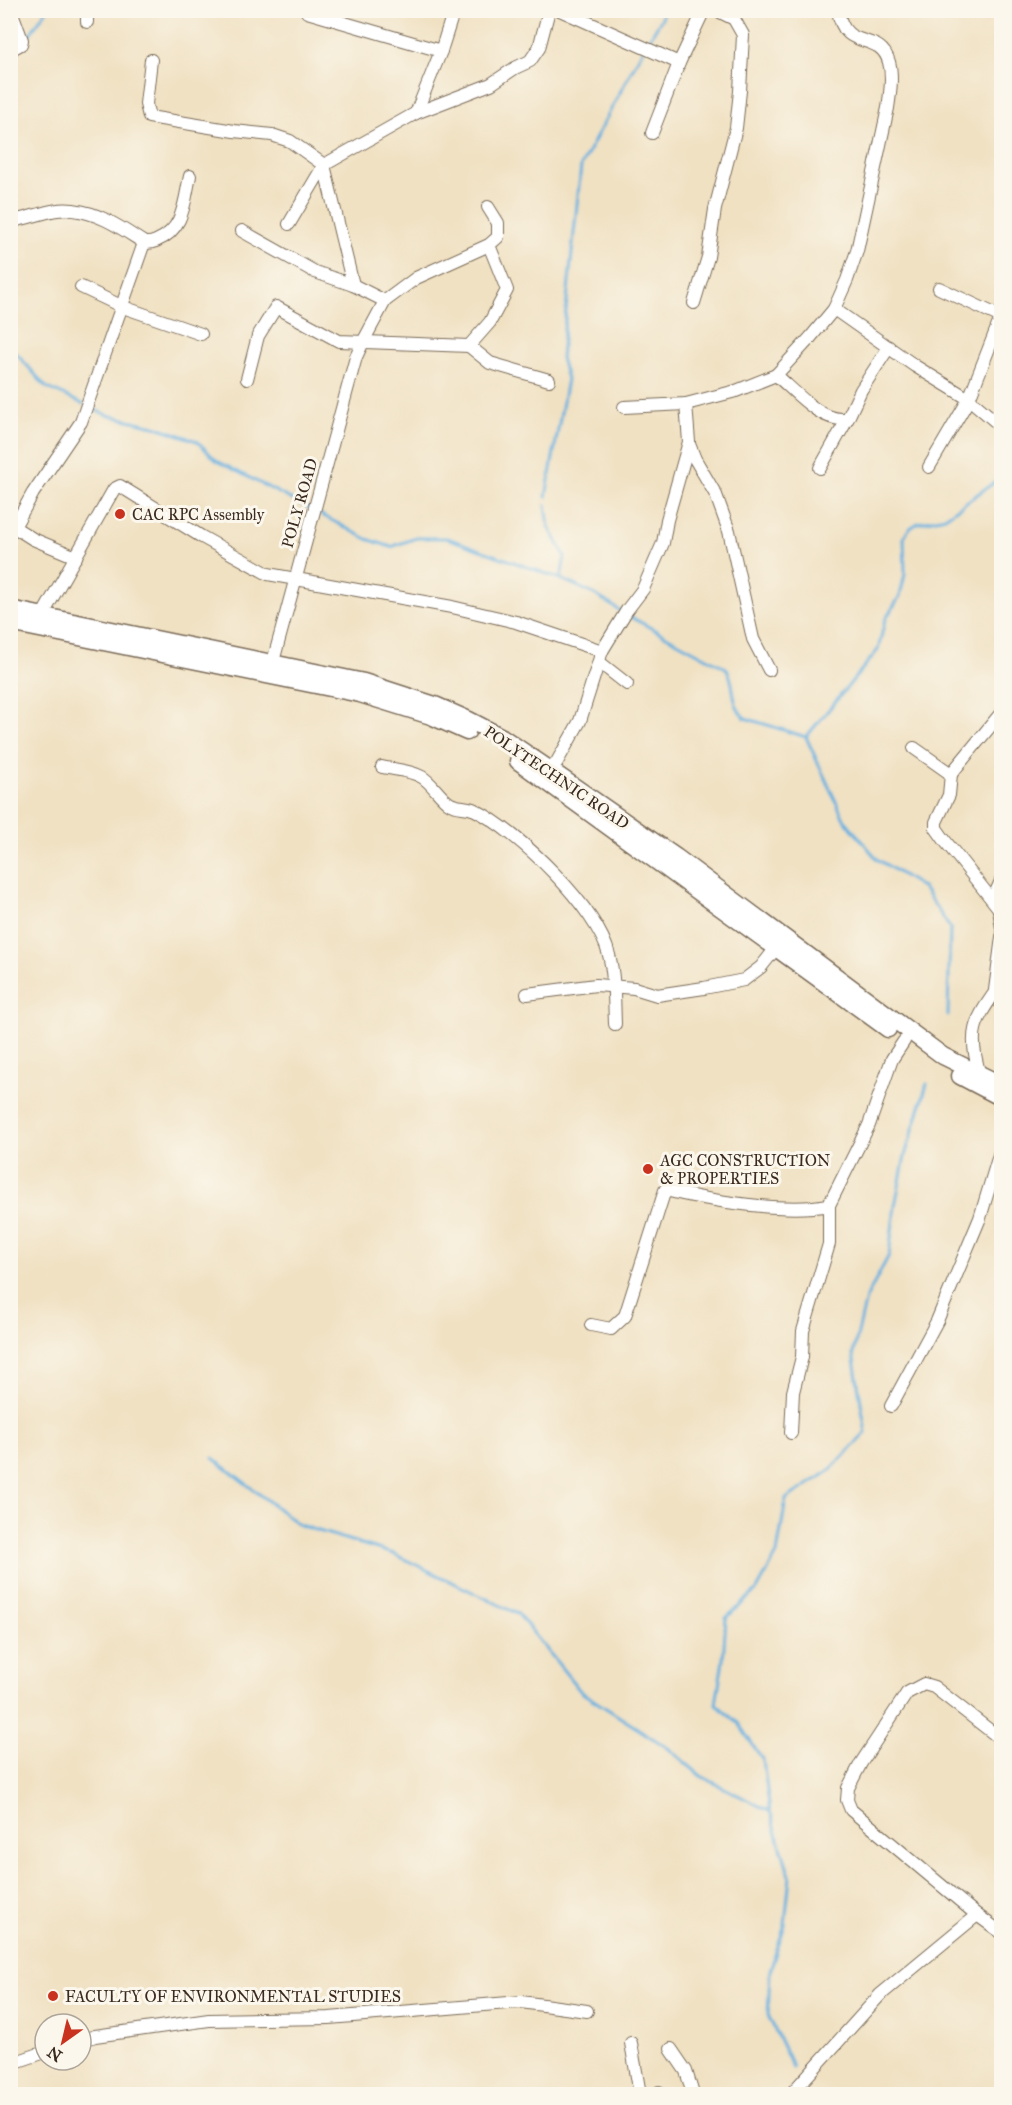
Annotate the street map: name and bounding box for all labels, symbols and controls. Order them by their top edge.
street label: POLY ROAD [278,456,321,550]
place label: CAC RPC Assembly [132,505,265,524]
marker: CAC RPC Assembly [113,507,127,521]
street label: POLYTECHNIC ROAD [481,722,633,833]
place label: AGC CONSTRUCTION & PROPERTIES [659,1151,831,1188]
marker: AGC CONSTRUCTION & PROPERTIES [641,1162,655,1176]
place label: FACULTY OF ENVIRONMENTAL STUDIES [65,1987,401,2006]
marker: FACULTY OF ENVIRONMENTAL STUDIES [46,1989,60,2003]
north arrow [33,2012,93,2072]
text: N [44,2042,66,2066]

